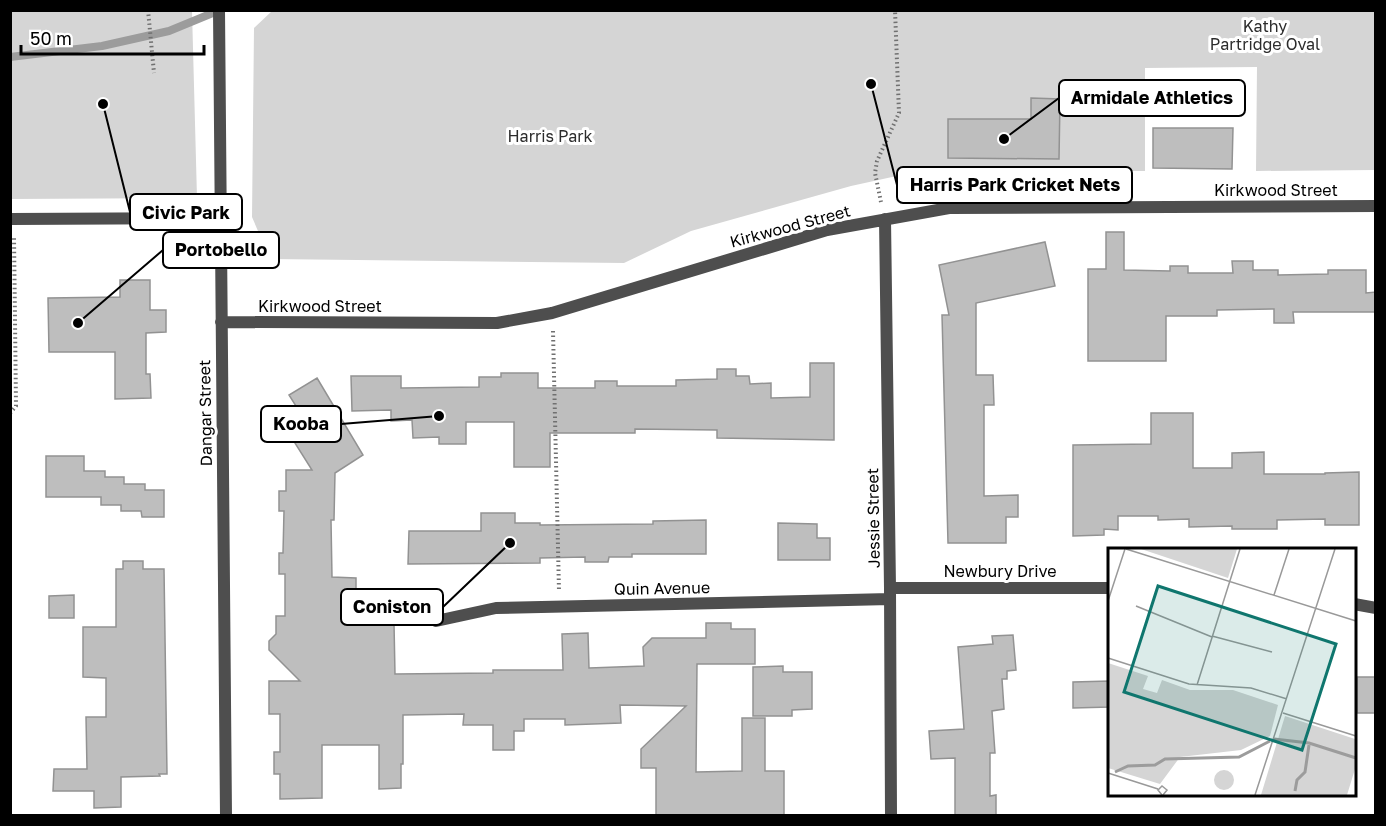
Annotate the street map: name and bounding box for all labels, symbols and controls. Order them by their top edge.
park label: Kathy Partridge Oval [1210,16,1320,54]
scale bar [21,18,204,56]
text: 50 m [30,27,72,49]
callout: Armidale Athletics [1059,80,1245,116]
text: Armidale Athletics [1071,86,1233,108]
park label: Harris Park [507,126,593,146]
callout: Harris Park Cricket Nets [897,167,1132,203]
text: Harris Park Cricket Nets [910,173,1120,195]
street label: Kirkwood Street [1214,180,1338,200]
callout: Civic Park [130,194,242,230]
street label: Kirkwood Street [728,200,852,252]
text: Civic Park [142,201,231,223]
callout: Portobello [163,232,279,268]
text: Portobello [175,238,267,260]
street label: Kirkwood Street [258,296,382,316]
street label: Dangar Street [194,360,216,466]
callout: Kooba [261,406,341,442]
text: Kooba [273,412,329,434]
street label: Jessie Street [862,468,884,568]
inset map [1108,548,1356,796]
street label: Newbury Drive [943,561,1057,581]
street label: Quin Avenue [614,577,710,599]
callout: Coniston [341,589,443,625]
text: Coniston [353,595,431,617]

